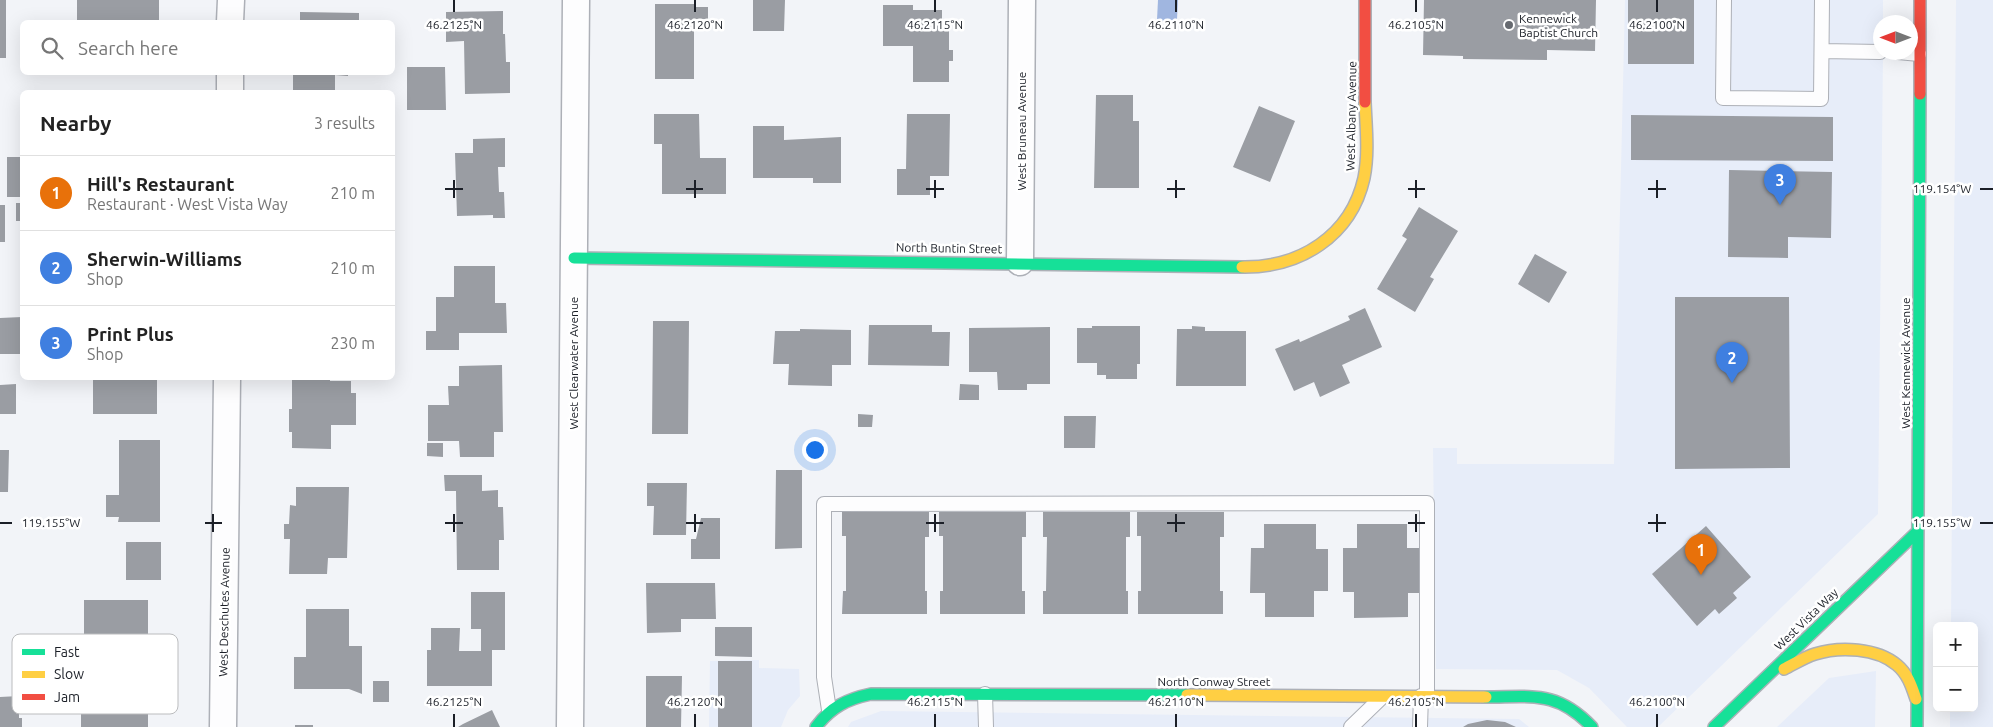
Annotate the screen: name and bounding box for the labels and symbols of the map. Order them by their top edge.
place label: Kennewick Baptist Church [1519,12,1598,39]
north arrow [1873,15,1918,60]
text: 46.2125°N [426,18,482,31]
text: 46.2120°N [667,18,723,31]
text: 46.2115°N [907,18,963,31]
text: 46.2110°N [1148,18,1204,31]
text: 46.2105°N [1388,18,1444,31]
text: 46.2100°N [1629,18,1685,31]
marker: Kennewick Baptist Church [1503,19,1515,31]
street label: West Albany Avenue [1344,61,1358,171]
street label: West Bruneau Avenue [1015,72,1028,190]
pin: 3 [1764,164,1796,205]
text: 119.154°W [1913,182,1971,195]
street label: North Buntin Street [896,241,1003,255]
street label: West Clearwater Avenue [567,297,580,429]
street label: West Kennewick Avenue [1899,297,1912,429]
pin: 2 [1716,342,1748,383]
your location [802,437,828,463]
text: 119.155°W [22,516,80,529]
text: 119.155°W [1913,516,1971,529]
pin: 1 [1685,534,1717,575]
street label: West Deschutes Avenue [216,547,232,677]
street label: West Vista Way [1772,585,1840,652]
legend [12,634,178,714]
text: Fast [54,644,80,660]
text: Slow [54,666,84,682]
street label: North Conway Street [1157,675,1271,688]
text: Jam [54,689,80,705]
text: 46.2125°N [426,695,482,708]
text: 46.2120°N [667,695,723,708]
text: 46.2115°N [907,695,963,708]
text: 46.2110°N [1148,695,1204,708]
text: 46.2105°N [1388,695,1444,708]
text: 46.2100°N [1629,695,1685,708]

